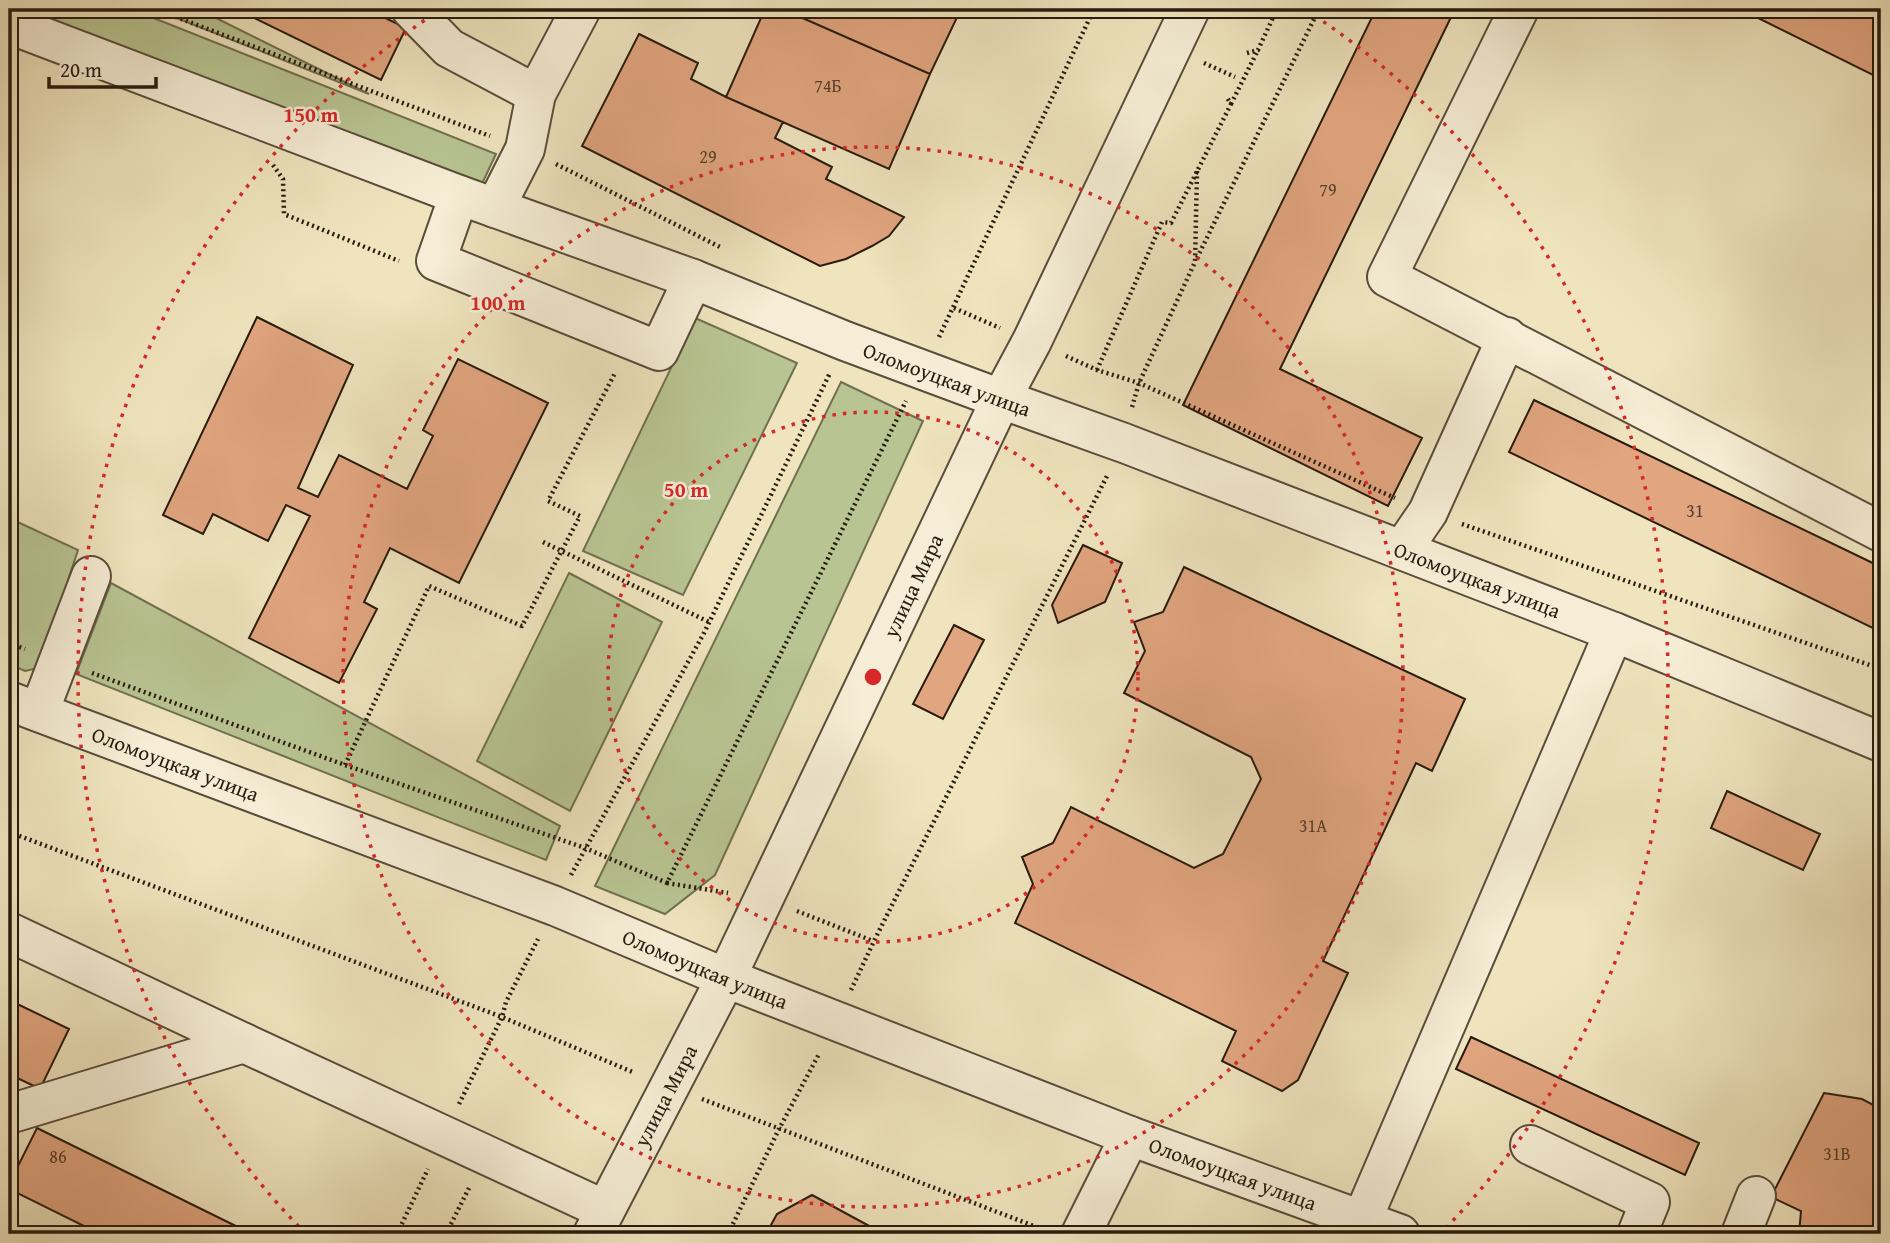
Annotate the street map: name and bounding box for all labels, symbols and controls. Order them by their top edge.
scale bar [49,46,156,90]
text: 20 m [60,54,102,85]
house number: 74Б [814,72,842,99]
text: 150 m [283,99,339,130]
house number: 29 [699,143,717,170]
house number: 79 [1319,176,1337,203]
text: 100 m [470,287,526,318]
street label: Оломоуцкая улица [859,334,1035,424]
text: 50 m [664,474,708,505]
house number: 31 [1686,497,1704,524]
street label: улица Мира [874,528,950,644]
street label: Оломоуцкая улица [1390,533,1565,626]
centre of rings [861,665,885,689]
street label: Оломоуцкая улица [88,718,264,809]
house number: 31А [1299,812,1327,839]
street label: Оломоуцкая улица [618,921,793,1016]
street label: улица Мира [625,1039,704,1153]
street label: Оломоуцкая улица [1145,1129,1321,1218]
house number: 31В [1823,1140,1851,1167]
house number: 86 [49,1143,67,1170]

